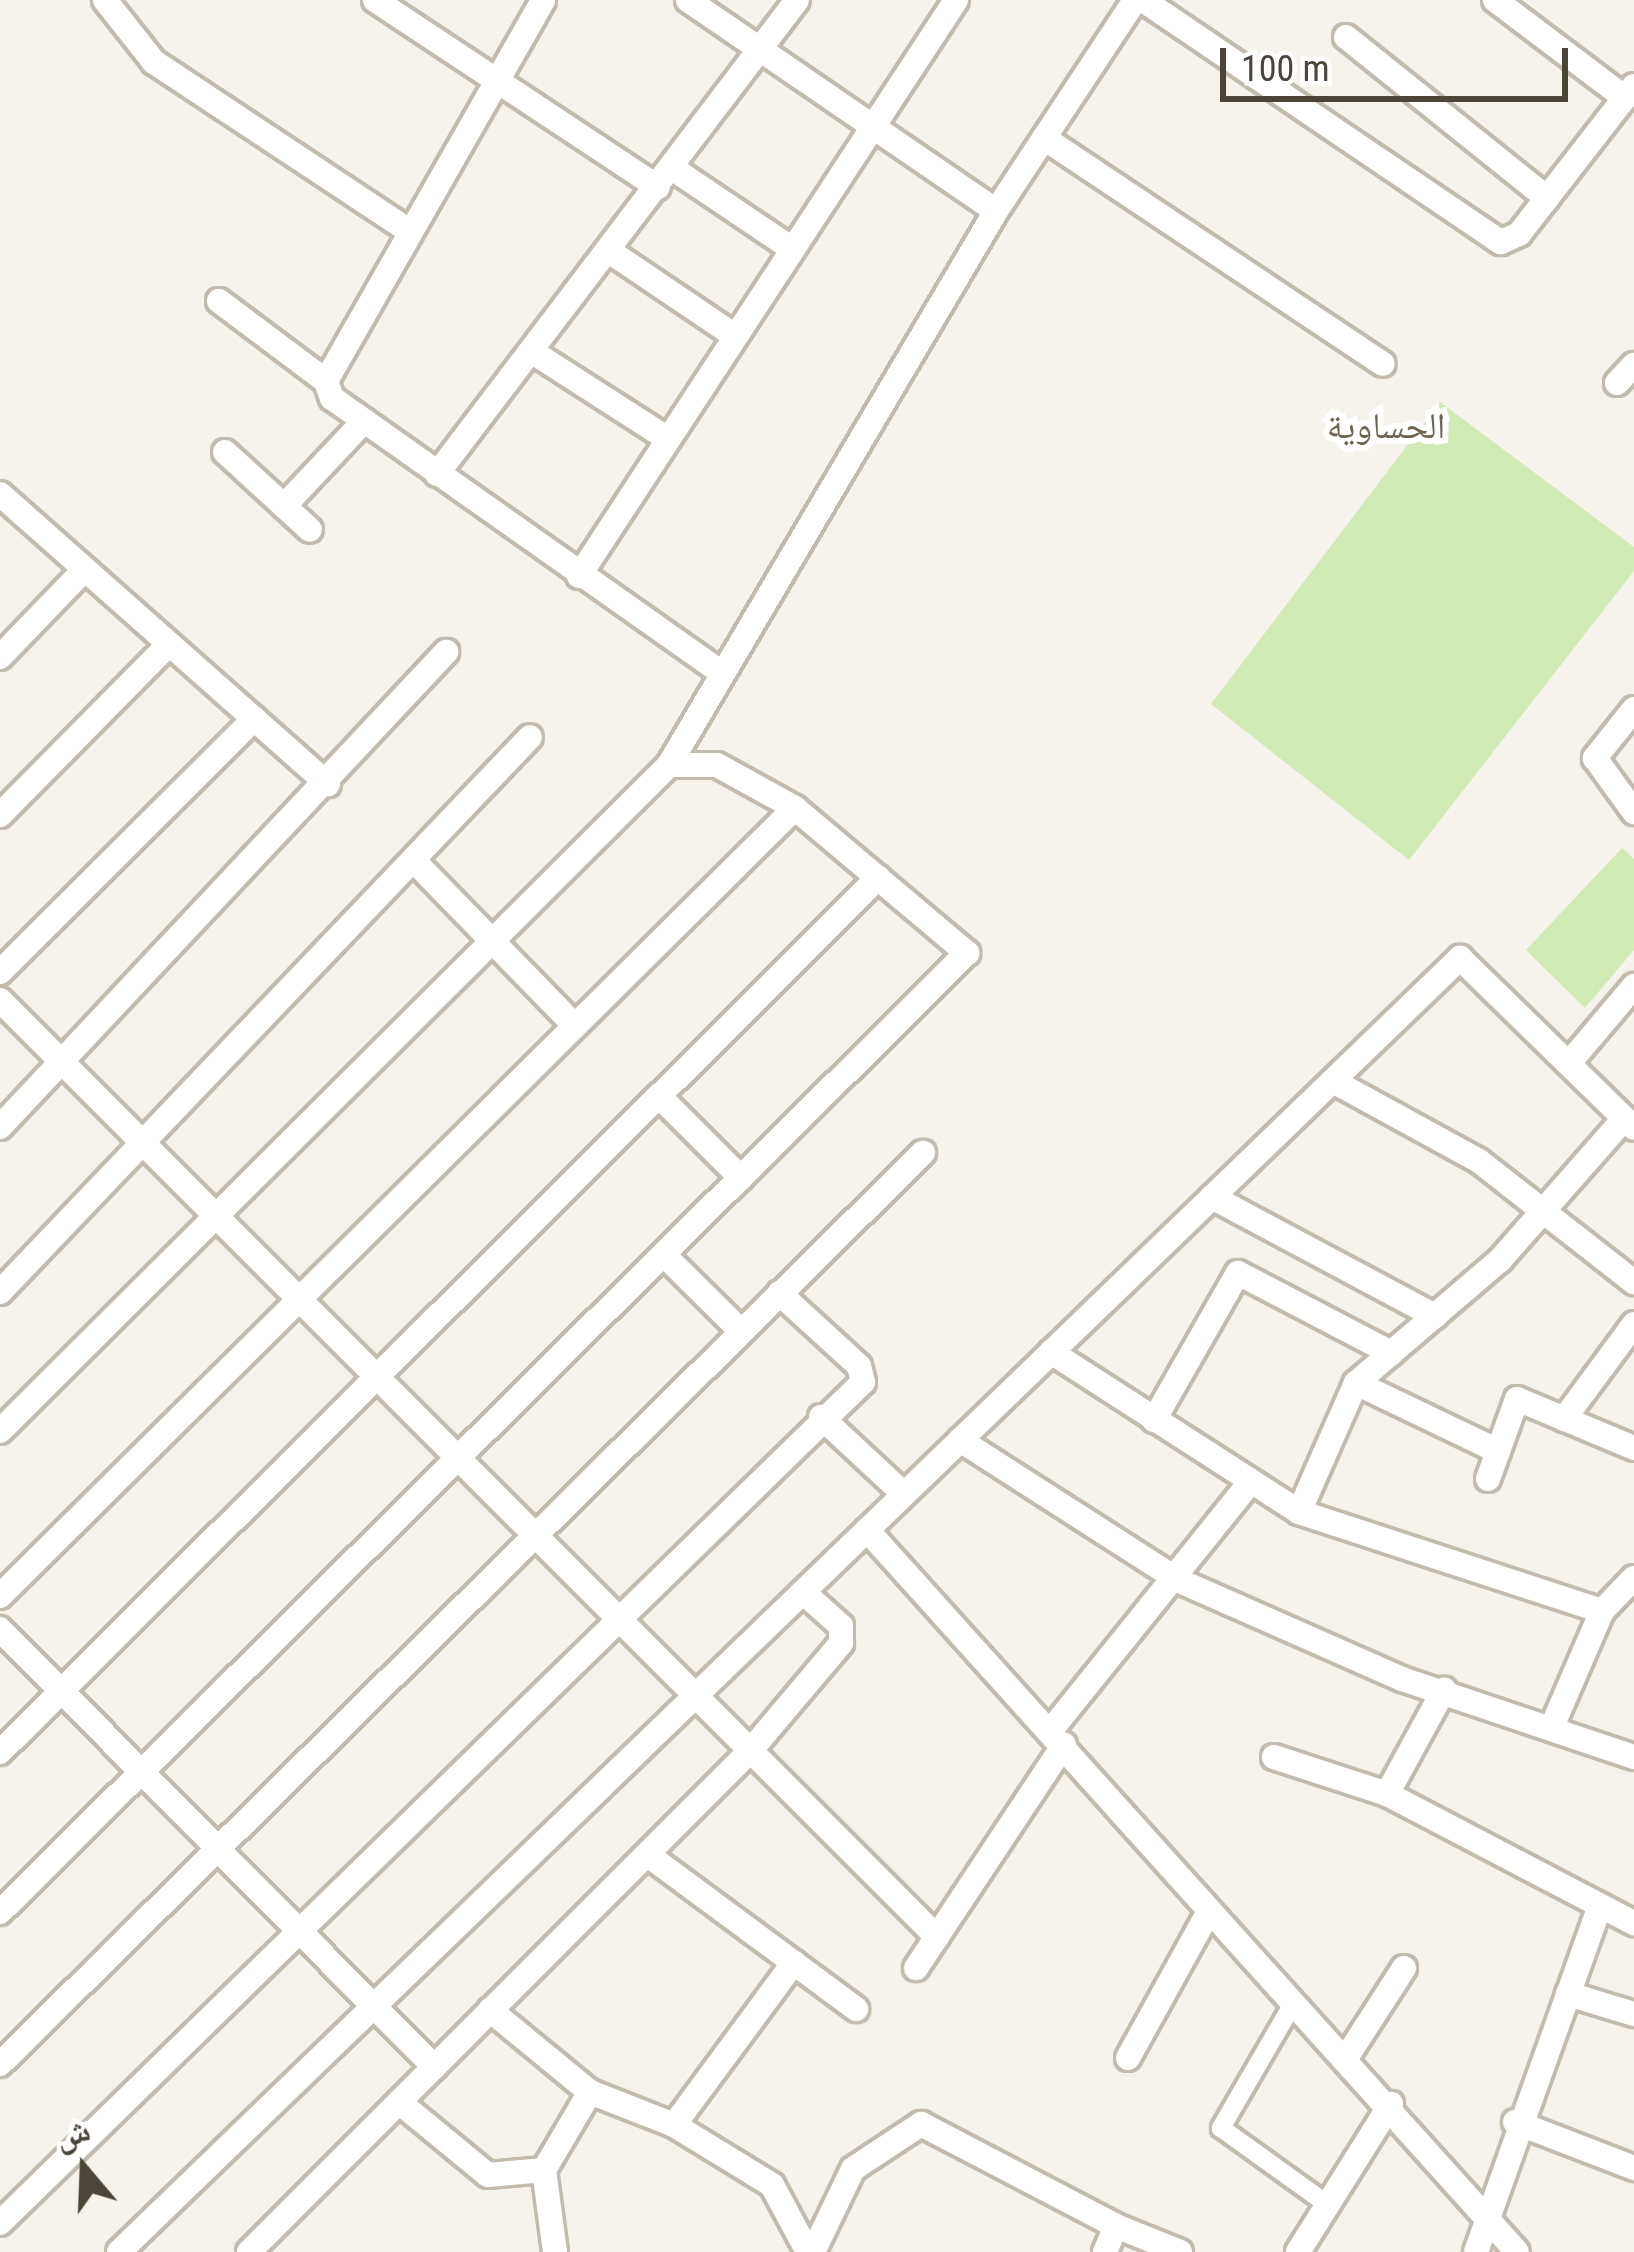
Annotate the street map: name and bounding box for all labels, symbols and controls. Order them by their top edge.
scale bar [1226,24,1574,98]
text: 100 m [1241,48,1330,90]
district label: الحساوية [1327,405,1445,449]
north arrow [24,2108,144,2228]
text: ش [49,2109,95,2158]

